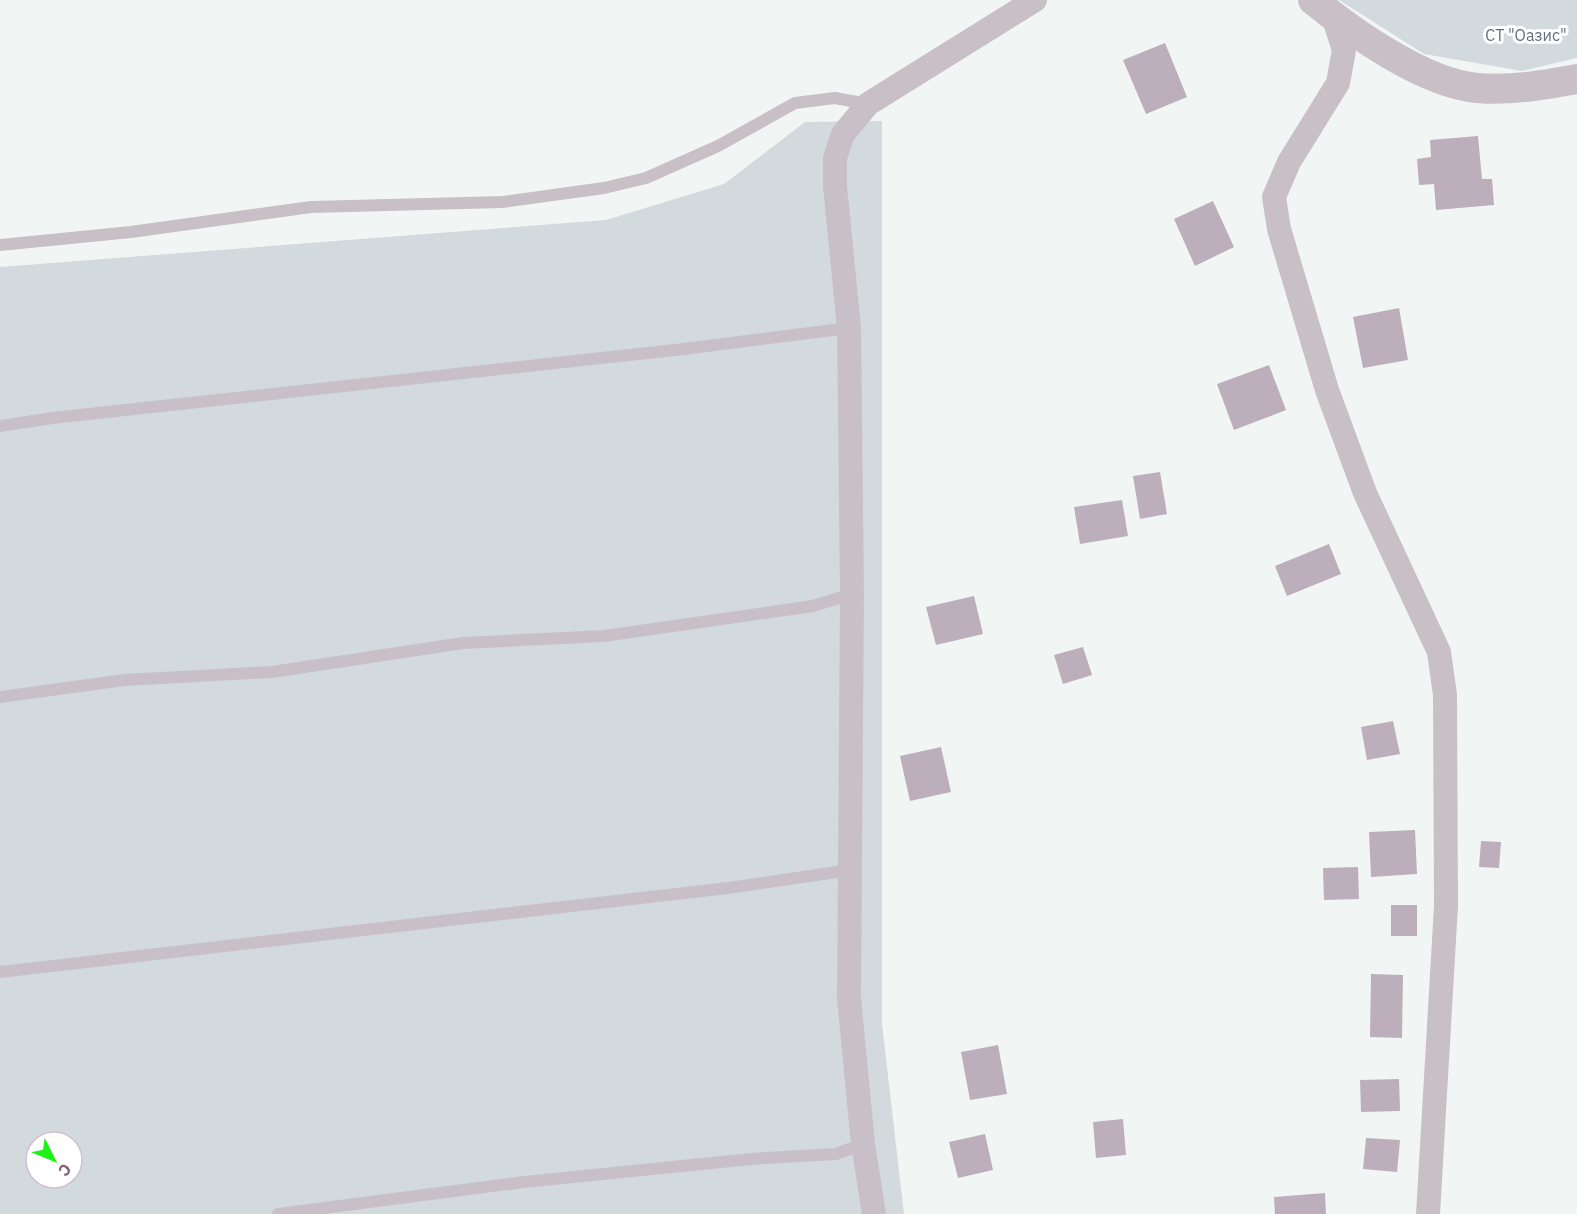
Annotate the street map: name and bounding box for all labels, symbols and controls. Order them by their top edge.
park label: СТ "Оазис" [1485,25,1567,45]
north arrow [24,1130,84,1190]
text: С [54,1160,76,1181]

